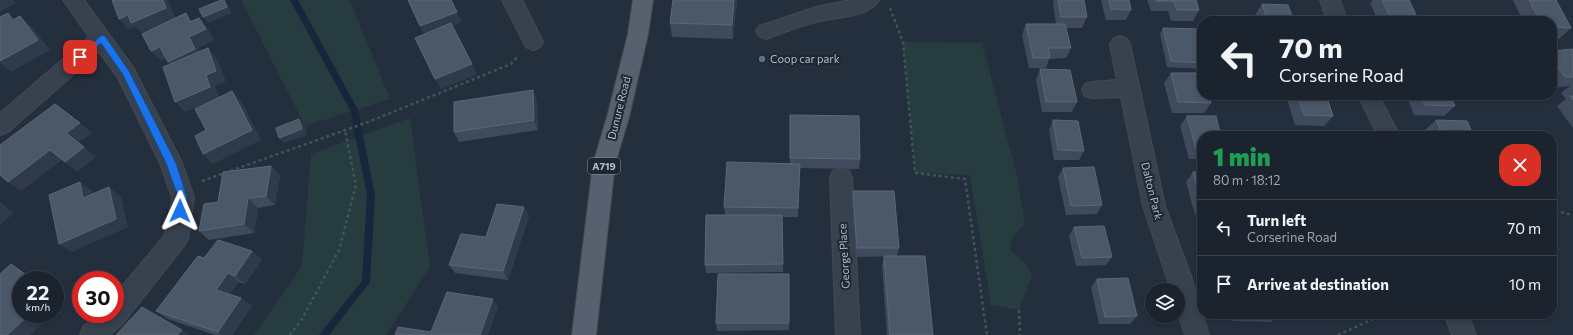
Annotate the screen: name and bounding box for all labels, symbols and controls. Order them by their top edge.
text: 70 m [1279,30,1343,64]
icon: left [1213,32,1265,84]
pin [63,40,97,74]
icon: arrive [69,46,91,68]
place label: Coop car park [770,52,840,65]
marker: Coop car park [757,54,767,64]
text: Corserine Road [1279,64,1404,86]
street label: Dunure Road [604,75,633,141]
text: 1 min [1213,142,1271,171]
button: close [1499,144,1541,186]
road number: A719 [588,158,620,174]
street label: Dalton Park [1139,161,1166,221]
text: 80 m · 18:12 [1213,172,1281,188]
position arrow [159,190,201,232]
text: Turn left [1247,211,1306,229]
icon: left [1213,217,1235,239]
text: 70 m [1507,219,1541,237]
street label: George Place [835,223,852,289]
text: Corserine Road [1247,229,1337,245]
speed limit sign: 30 [72,271,124,323]
icon: arrive [1213,273,1235,295]
text: Arrive at destination [1247,275,1389,293]
text: 10 m [1509,275,1541,293]
text: 22 [27,280,49,304]
map controls [1145,283,1185,323]
button: layers [1145,283,1185,323]
text: km/h [26,301,50,313]

